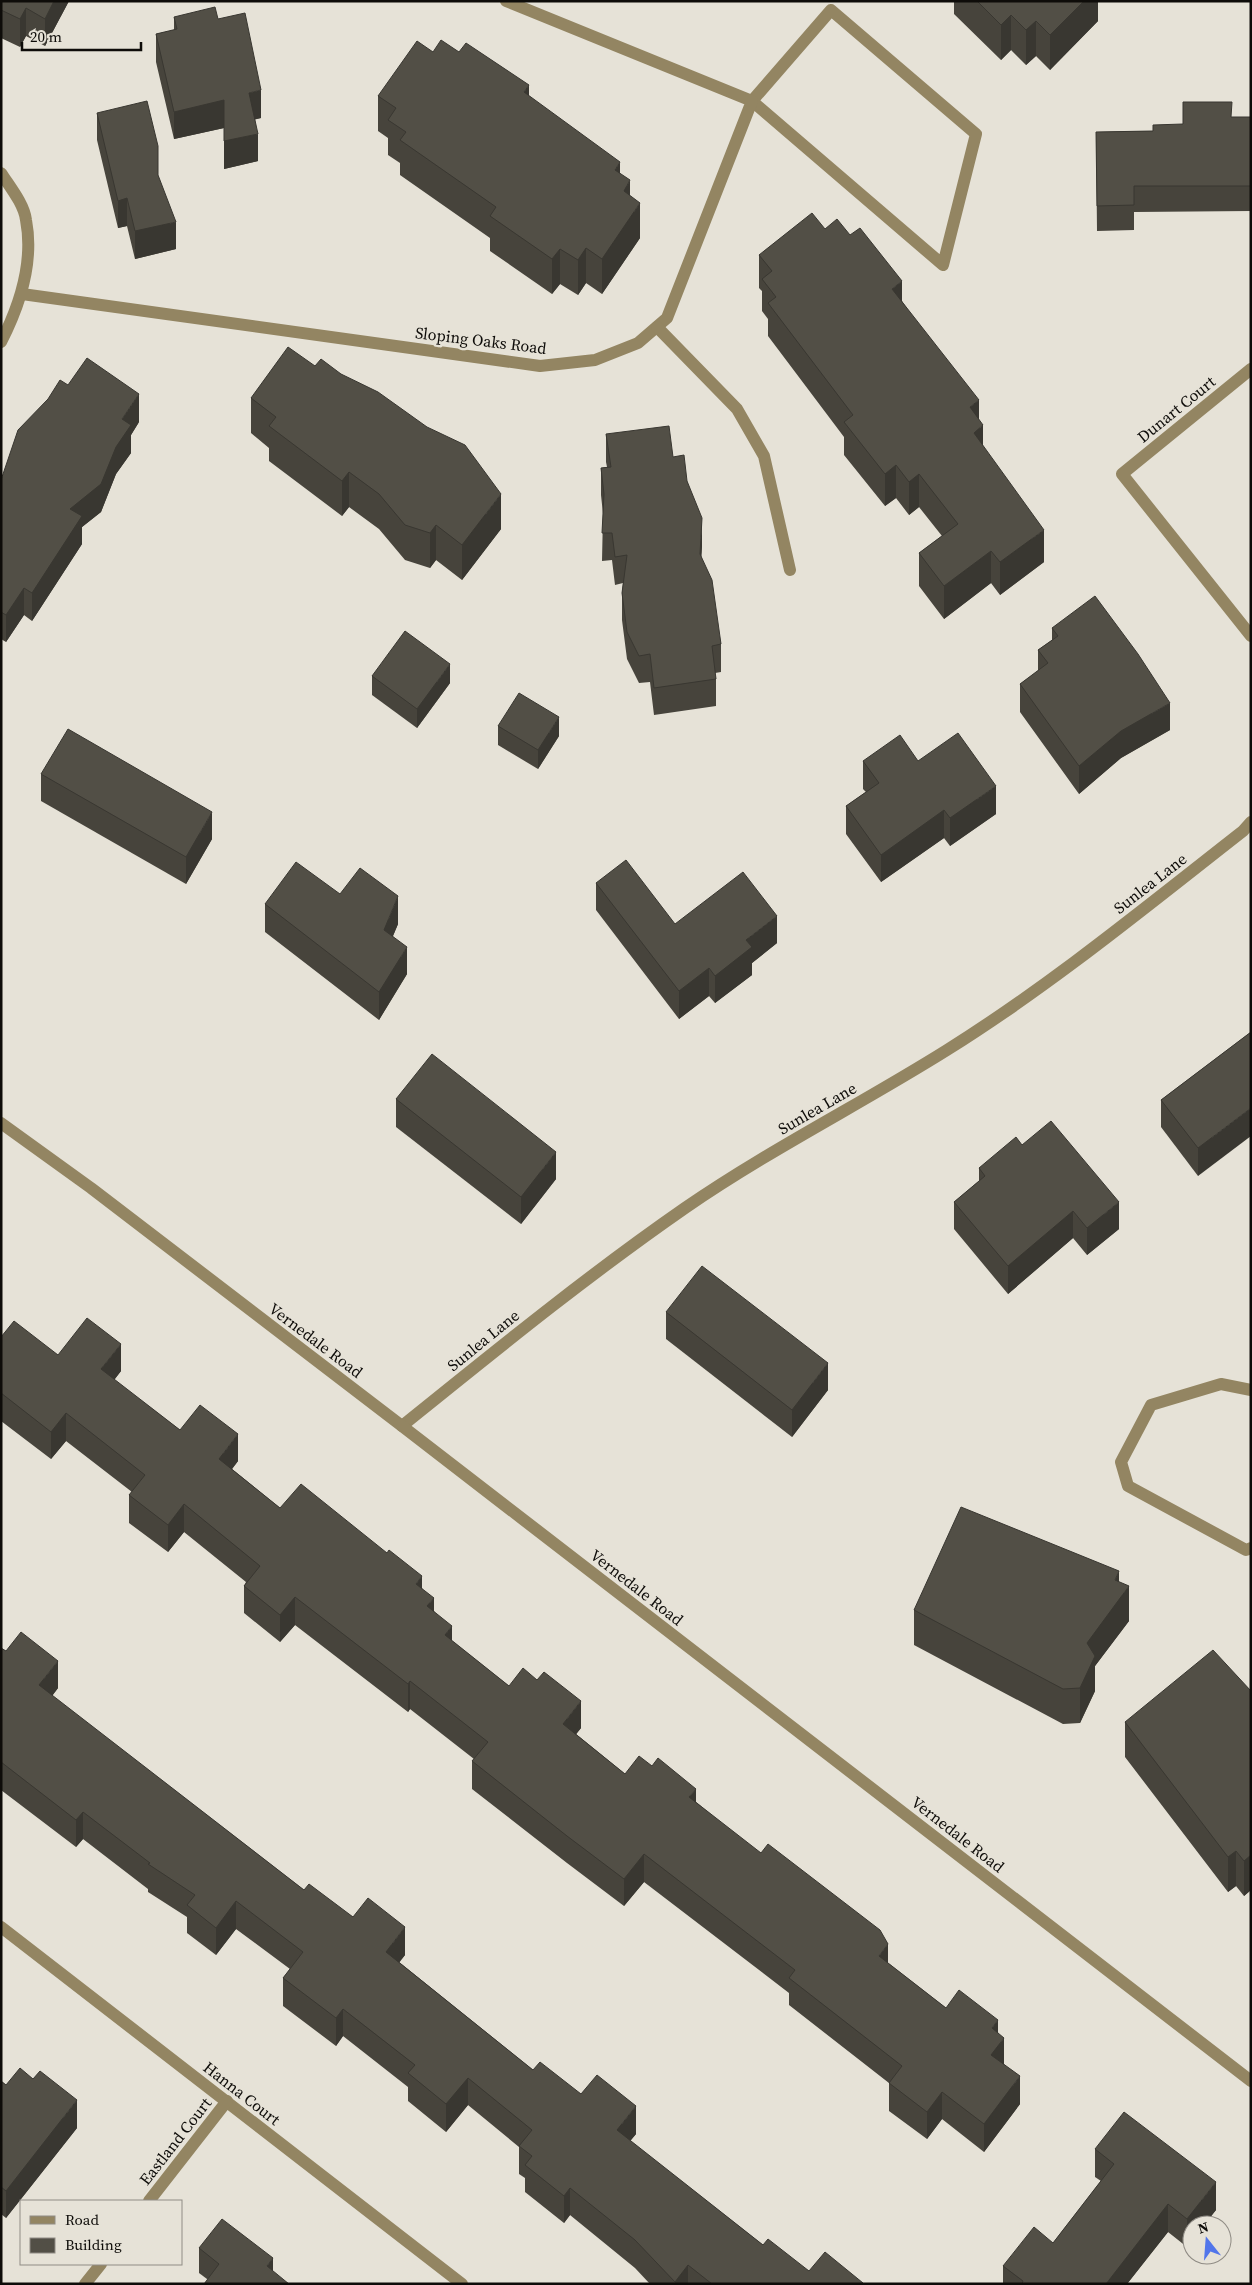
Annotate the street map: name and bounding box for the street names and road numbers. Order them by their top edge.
street label: Sloping Oaks Road [414,321,548,359]
street label: Dunart Court [1132,370,1220,447]
street label: Sunlea Lane [1109,848,1191,918]
street label: Sunlea Lane [774,1077,860,1139]
street label: Vernedale Road [264,1297,368,1383]
street label: Sunlea Lane [442,1304,524,1376]
street label: Vernedale Road [586,1544,688,1630]
street label: Vernedale Road [907,1791,1009,1877]
street label: Hanna Court [199,2056,286,2130]
street label: Eastland Court [134,2092,217,2189]

